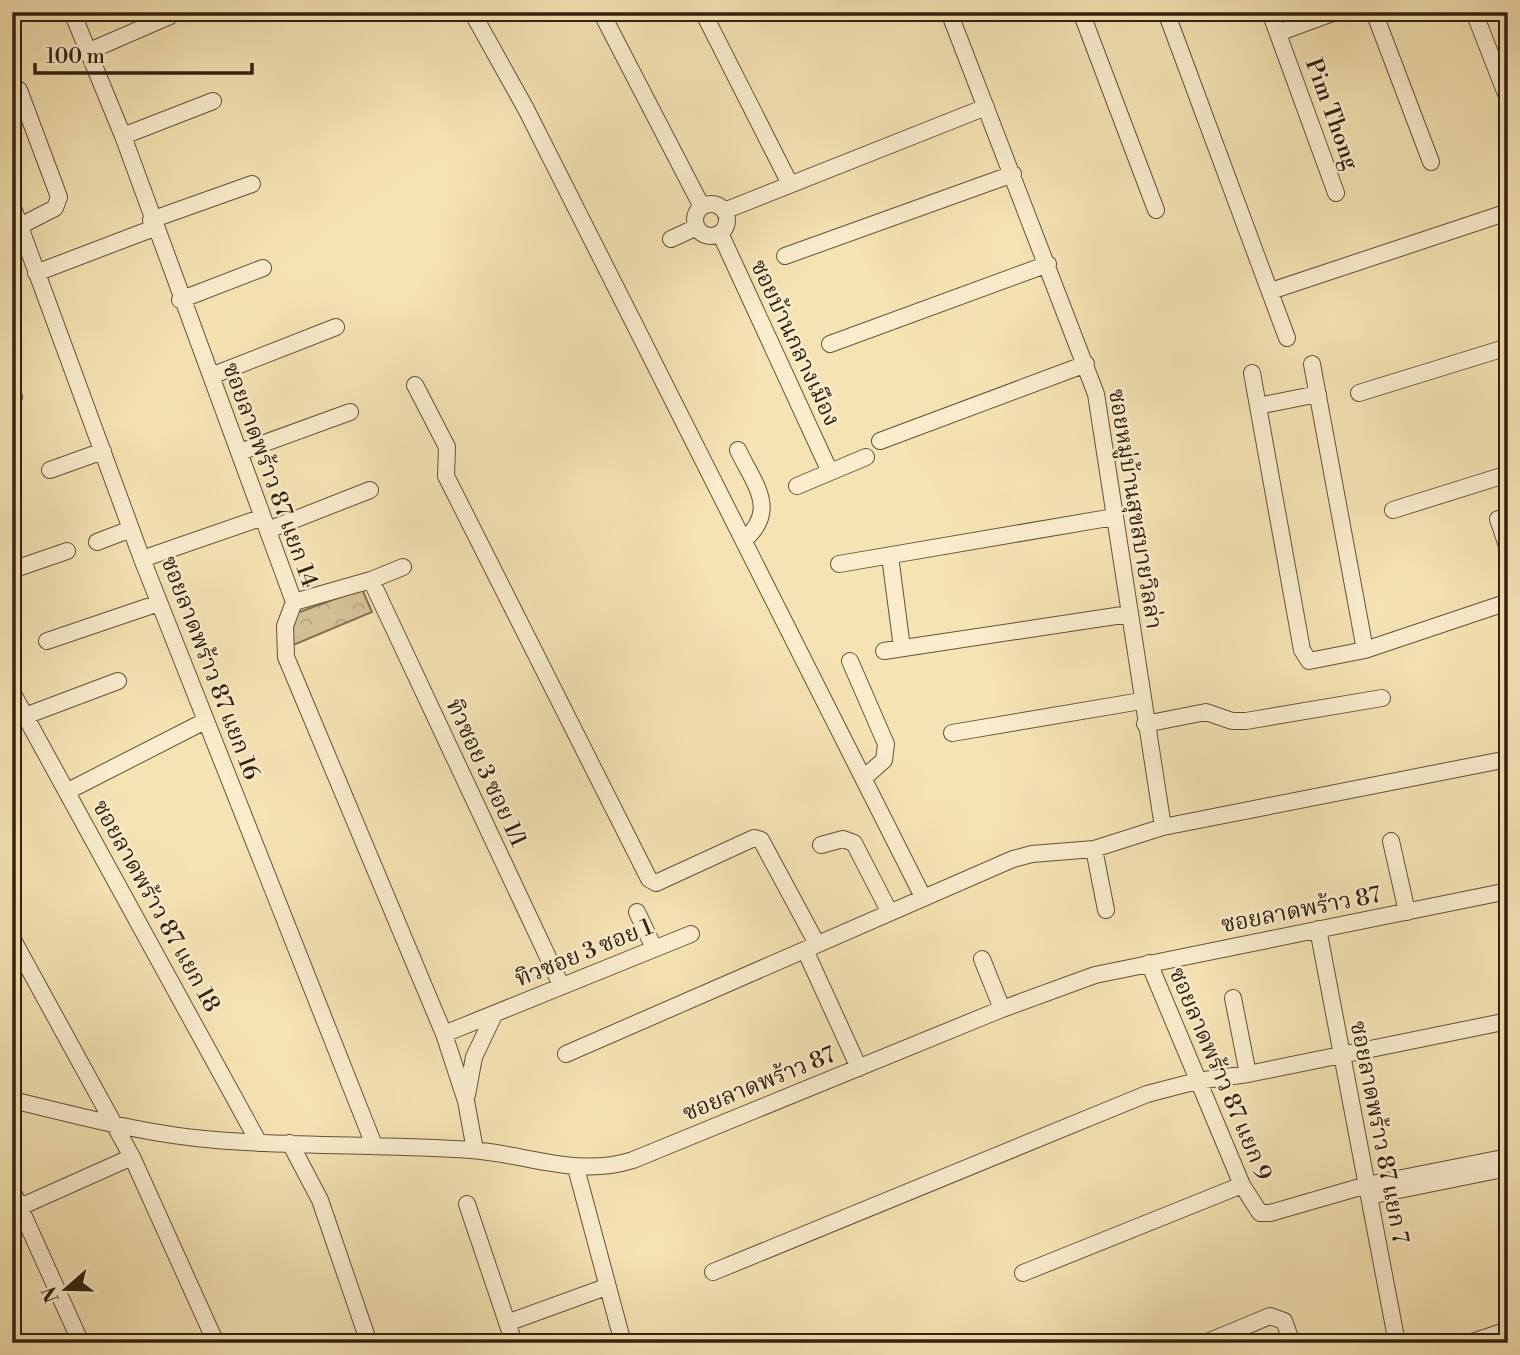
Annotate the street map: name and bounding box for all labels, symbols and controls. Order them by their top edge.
scale bar [35,32,252,76]
text: 100 m [46,44,105,70]
street label: Pim Thong [1299,55,1365,173]
street label: ซอยบ้านกลางเมือง [744,255,846,431]
street label: ซอยลาดพร้าว 87 แยก 14 [216,359,324,591]
street label: ซอยหมู่บ้านสุขสบายวิลล่า [1102,387,1168,631]
street label: ซอยลาดพร้าว 87 แยก 16 [154,552,266,784]
street label: ทิวซอย 3 ซอย 1/1 [439,695,533,852]
street label: ซอยลาดพร้าว 87 แยก 18 [86,795,226,1017]
street label: ซอยลาดพร้าว 87 [1219,881,1384,939]
street label: ทิวซอย 3 ซอย 1 [511,913,657,993]
street label: ซอยลาดพร้าว 87 แยก 9 [1162,963,1278,1185]
street label: ซอยลาดพร้าว 87 แยก 7 [1344,1018,1414,1246]
street label: ซอยลาดพร้าว 87 [679,1040,840,1127]
north arrow [32,1254,102,1324]
text: N [37,1283,65,1306]

